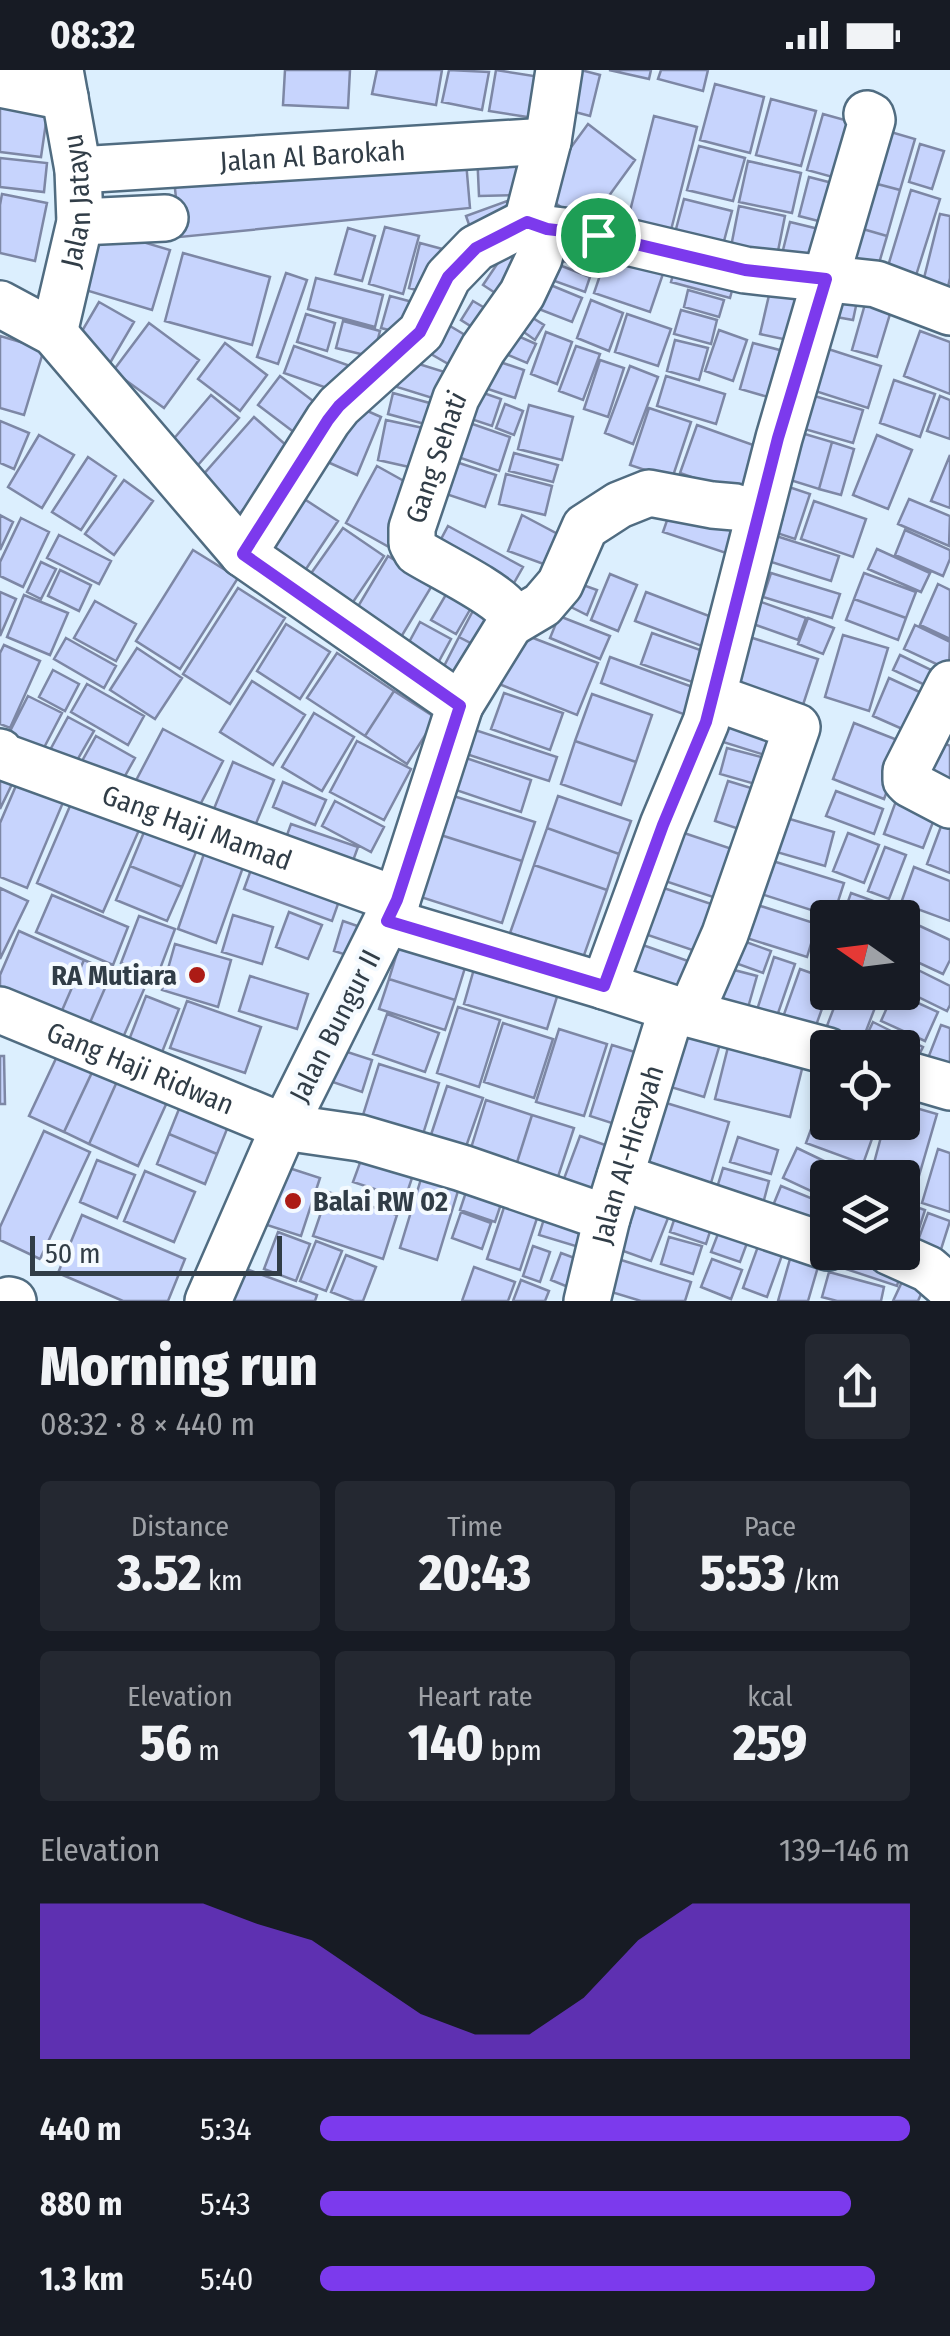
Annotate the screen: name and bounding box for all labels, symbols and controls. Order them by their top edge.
text: 08:32 [50,12,135,58]
street label: Jalan Jatayu [53,132,97,271]
street label: Jalan Al Barokah [219,133,406,178]
pin [556,193,641,278]
icon: arrive [571,208,626,263]
street label: Gang Sehati [398,385,473,527]
street label: Gang Haji Mamad [98,778,297,877]
north arrow [810,900,920,1010]
map controls [810,900,920,1270]
street label: Jalan Bungur II [282,944,388,1108]
place label: RA Mutiara [51,959,177,992]
marker: RA Mutiara [186,964,208,986]
street label: Gang Haji Ridwan [42,1015,239,1121]
button: locate [810,1030,920,1140]
street label: Jalan Al-Hicayah [585,1061,670,1247]
button: layers [810,1160,920,1270]
place label: Balai RW 02 [313,1185,448,1218]
marker: Balai RW 02 [282,1190,304,1212]
scale bar [30,1231,282,1276]
text: 50 m [45,1237,101,1270]
text: Morning run [40,1334,318,1400]
button: share [805,1334,910,1439]
text: 08:32 · 8 × 440 m [40,1405,255,1443]
text: Distance [131,1510,229,1543]
text: Time [447,1510,503,1543]
text: Pace [744,1510,796,1543]
text: 3.52 [117,1543,201,1603]
text: 20:43 [419,1543,531,1603]
text: 5:53 [700,1543,786,1603]
text: km [201,1564,243,1597]
text: /km [786,1564,840,1597]
text: Elevation [127,1680,233,1713]
text: Heart rate [418,1680,532,1713]
text: kcal [747,1680,793,1713]
text: 56 [140,1713,192,1773]
text: 140 [408,1713,484,1773]
text: 259 [733,1713,807,1773]
text: m [192,1734,220,1767]
text: bpm [484,1734,542,1767]
text: Elevation [40,1831,160,1869]
text: 139–146 m [779,1831,910,1869]
text: 440 m [40,2110,121,2148]
text: 5:34 [200,2110,252,2148]
text: 880 m [40,2185,122,2223]
text: 5:43 [200,2185,251,2223]
text: 1.3 km [40,2260,124,2298]
text: 5:40 [200,2260,253,2298]

